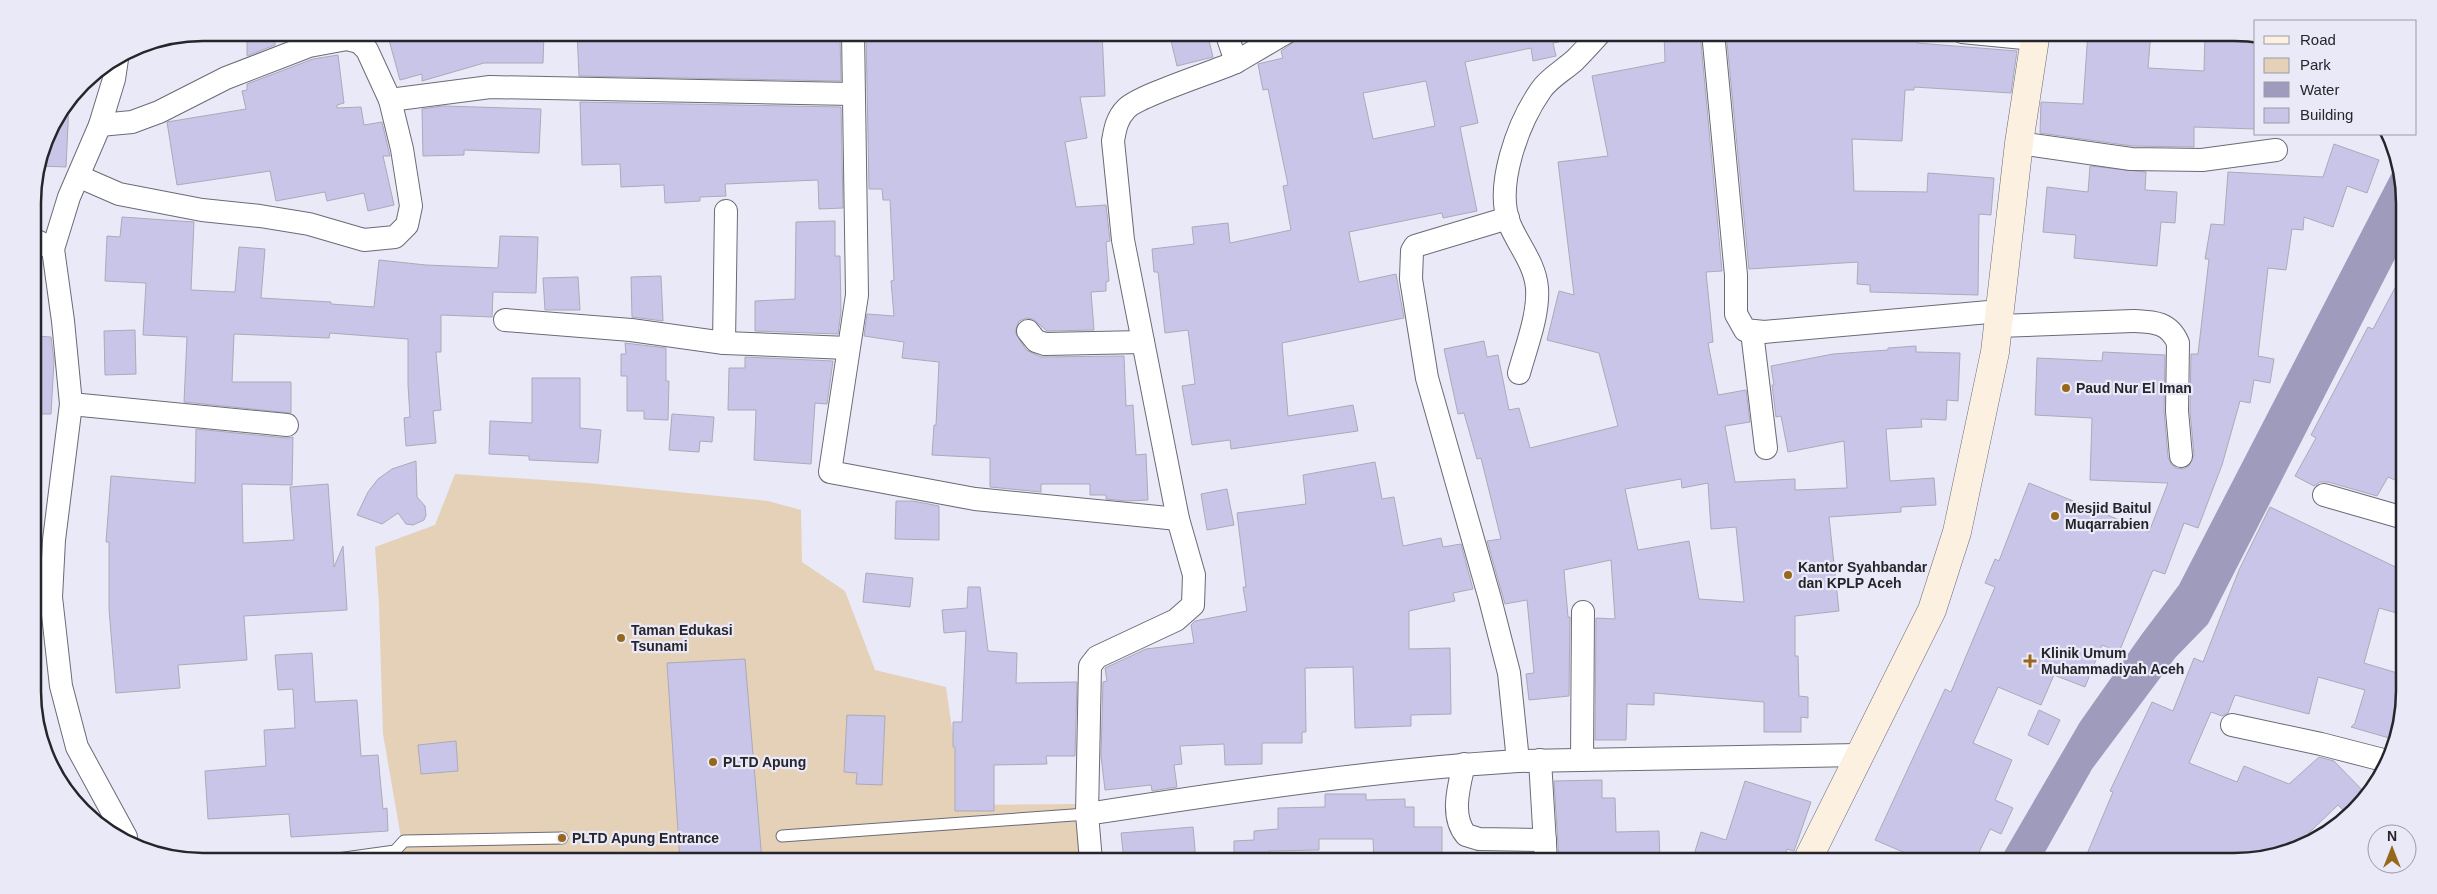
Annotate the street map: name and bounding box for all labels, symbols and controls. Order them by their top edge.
legend [2254,20,2417,135]
text: Road [2300,31,2336,48]
text: Park [2300,56,2331,73]
text: Water [2300,81,2339,98]
text: Building [2300,106,2353,123]
place label: Paud Nur El Iman [2076,380,2192,396]
marker: Paud Nur El Iman [2060,382,2072,394]
place label: Mesjid Baitul Muqarrabien [2065,500,2151,532]
marker: Mesjid Baitul Muqarrabien [2049,510,2061,522]
place label: Kantor Syahbandar dan KPLP Aceh [1798,559,1928,591]
marker: Kantor Syahbandar dan KPLP Aceh [1782,569,1794,581]
place label: Taman Edukasi Tsunami [631,622,733,654]
marker: Taman Edukasi Tsunami [615,632,627,644]
place label: Klinik Umum Muhammadiyah Aceh [2041,645,2184,677]
marker: Klinik Umum Muhammadiyah Aceh [2023,654,2037,668]
place label: PLTD Apung [723,754,806,770]
marker: PLTD Apung [707,756,719,768]
north arrow [2367,824,2417,874]
text: N [2387,828,2397,844]
place label: PLTD Apung Entrance [572,830,719,846]
marker: PLTD Apung Entrance [556,832,568,844]

